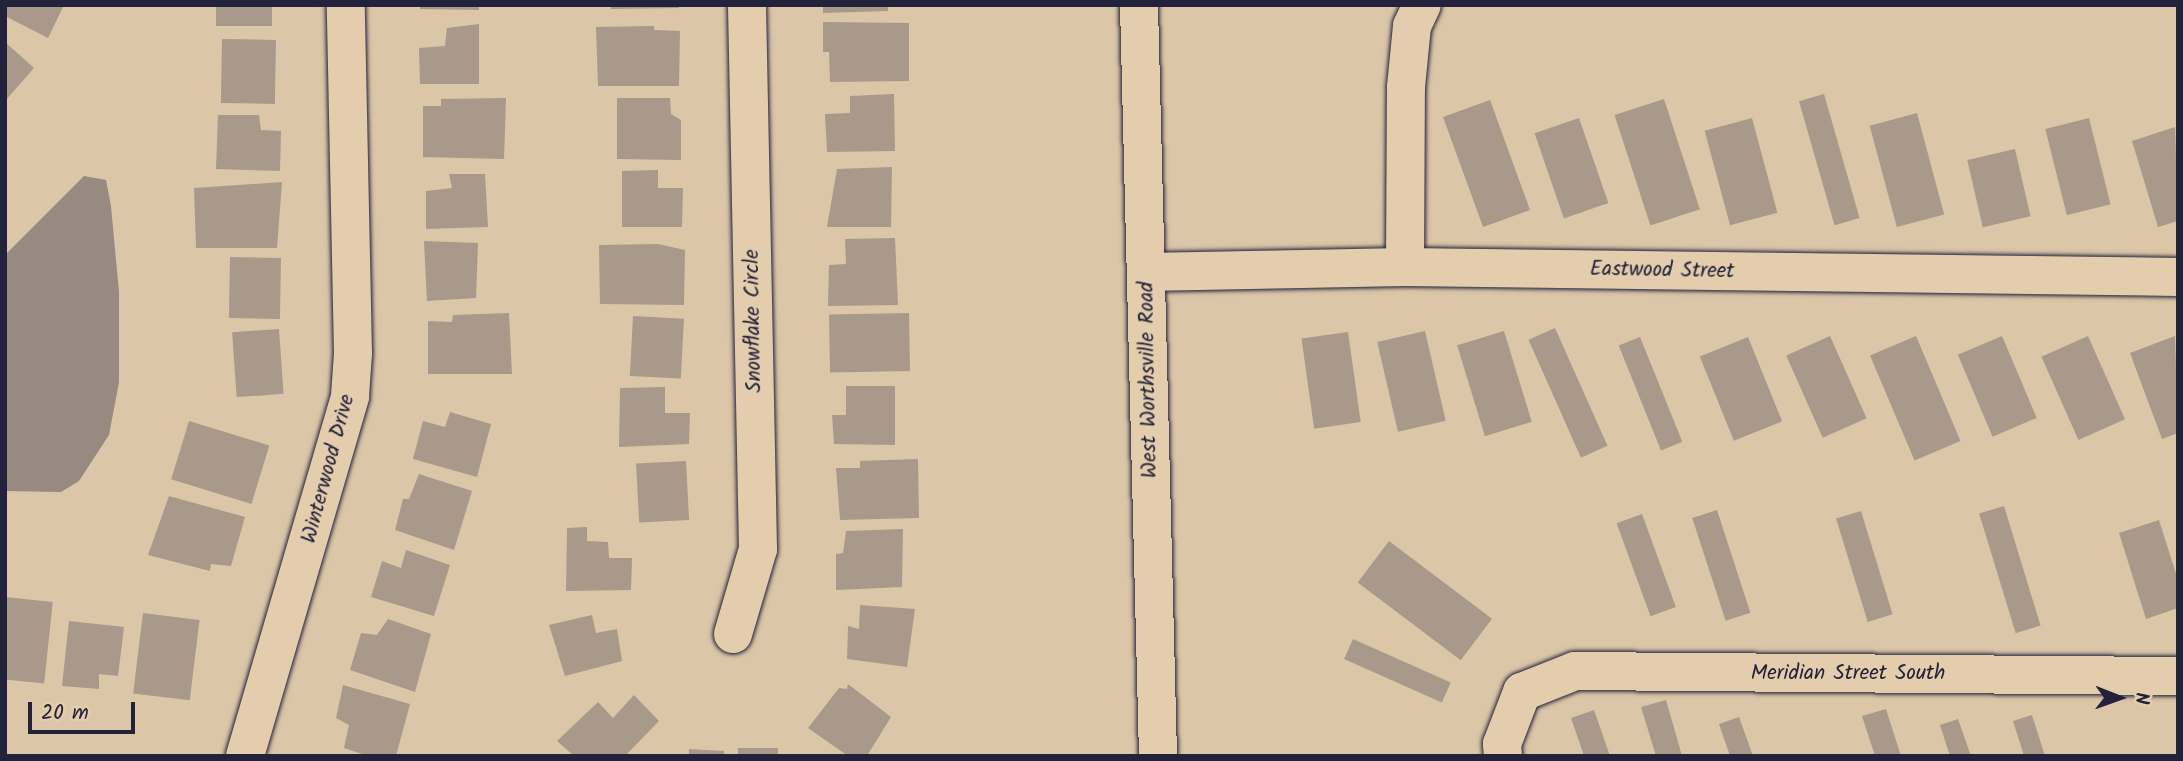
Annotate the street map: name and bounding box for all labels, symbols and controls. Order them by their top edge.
street label: Snowflake Circle [740,249,768,393]
street label: Eastwood Street [1590,257,1734,285]
street label: West Worthsville Road [1135,281,1163,479]
street label: Winterwood Drive [297,392,361,546]
street label: Meridian Street South [1751,661,1945,687]
north arrow [2085,663,2155,733]
scale bar [32,688,138,732]
text: N [2126,692,2156,705]
text: 20 m [41,697,89,730]

